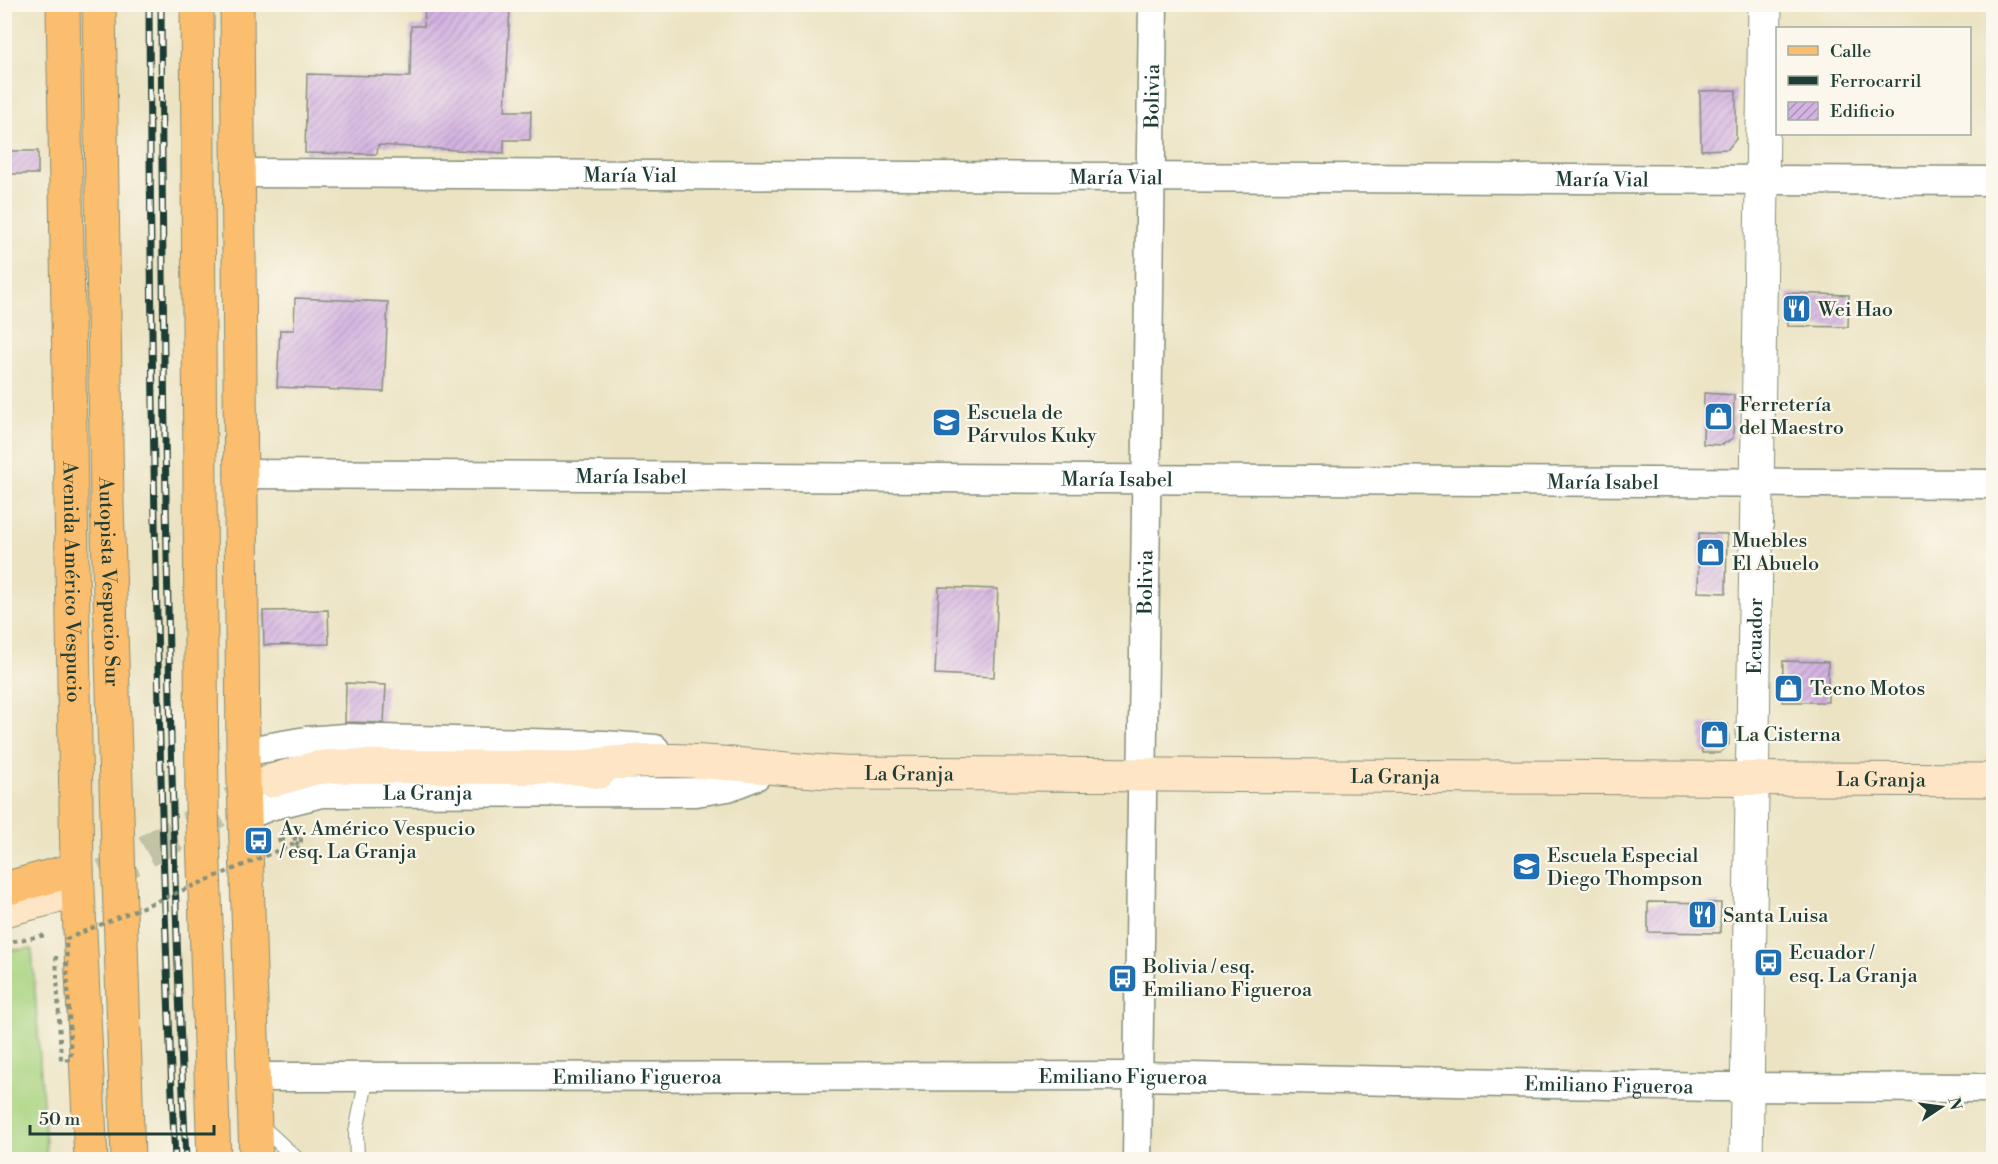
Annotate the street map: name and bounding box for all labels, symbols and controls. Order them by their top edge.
legend [1776,27,1971,135]
text: Calle [1830,40,1871,63]
street label: Bolivia [1140,63,1166,130]
text: Ferrocarril [1830,70,1922,93]
text: Edificio [1830,100,1895,123]
street label: María Vial [583,164,677,189]
street label: María Vial [1069,166,1163,191]
street label: María Vial [1555,168,1649,193]
restaurant icon: Wei Hao [1781,293,1813,325]
place label: Wei Hao [1817,298,1893,323]
place label: Ferretería del Maestro [1739,393,1844,441]
shop icon: Ferretería del Maestro [1702,400,1734,432]
place label: Escuela de Párvulos Kuky [967,401,1097,449]
school or university icon: Escuela de Párvulos Kuky [930,407,962,439]
street label: Avenida Américo Vespucio [56,460,85,703]
street label: María Isabel [575,465,687,491]
street label: María Isabel [1061,468,1173,493]
street label: María Isabel [1547,470,1659,496]
street label: Autopista Vespucio Sur [93,476,124,688]
place label: Muebles El Abuelo [1732,529,1819,577]
shop icon: Muebles El Abuelo [1695,536,1727,568]
street label: Bolivia [1134,549,1159,616]
street label: Ecuador [1743,597,1769,675]
shop icon: Tecno Motos [1773,672,1805,704]
place label: Tecno Motos [1810,677,1925,702]
shop icon: La Cisterna [1699,718,1731,750]
place label: La Cisterna [1736,723,1842,748]
street label: La Granja [864,762,955,788]
street label: La Granja [1350,765,1441,791]
street label: La Granja [1836,768,1927,794]
street label: La Granja [383,782,473,807]
place label: Av. Américo Vespucio / esq. La Granja [279,817,475,865]
bus stop icon: Av. Américo Vespucio / esq. La Granja [243,824,275,856]
place label: Escuela Especial Diego Thompson [1547,844,1703,892]
school or university icon: Escuela Especial Diego Thompson [1510,850,1542,882]
restaurant icon: Santa Luisa [1686,899,1718,931]
place label: Santa Luisa [1723,904,1829,929]
place label: Ecuador / esq. La Granja [1789,941,1918,989]
bus stop icon: Ecuador / esq. La Granja [1752,947,1784,979]
place label: Bolivia / esq. Emiliano Figueroa [1142,955,1313,1003]
bus stop icon: Bolivia / esq. Emiliano Figueroa [1106,962,1138,994]
street label: Emiliano Figueroa [552,1065,722,1091]
street label: Emiliano Figueroa [1038,1065,1209,1091]
street label: Emiliano Figueroa [1524,1072,1695,1101]
north arrow [1911,1077,1971,1137]
text: N [1943,1095,1966,1113]
scale bar [30,1098,214,1136]
text: 50 m [39,1108,81,1131]

